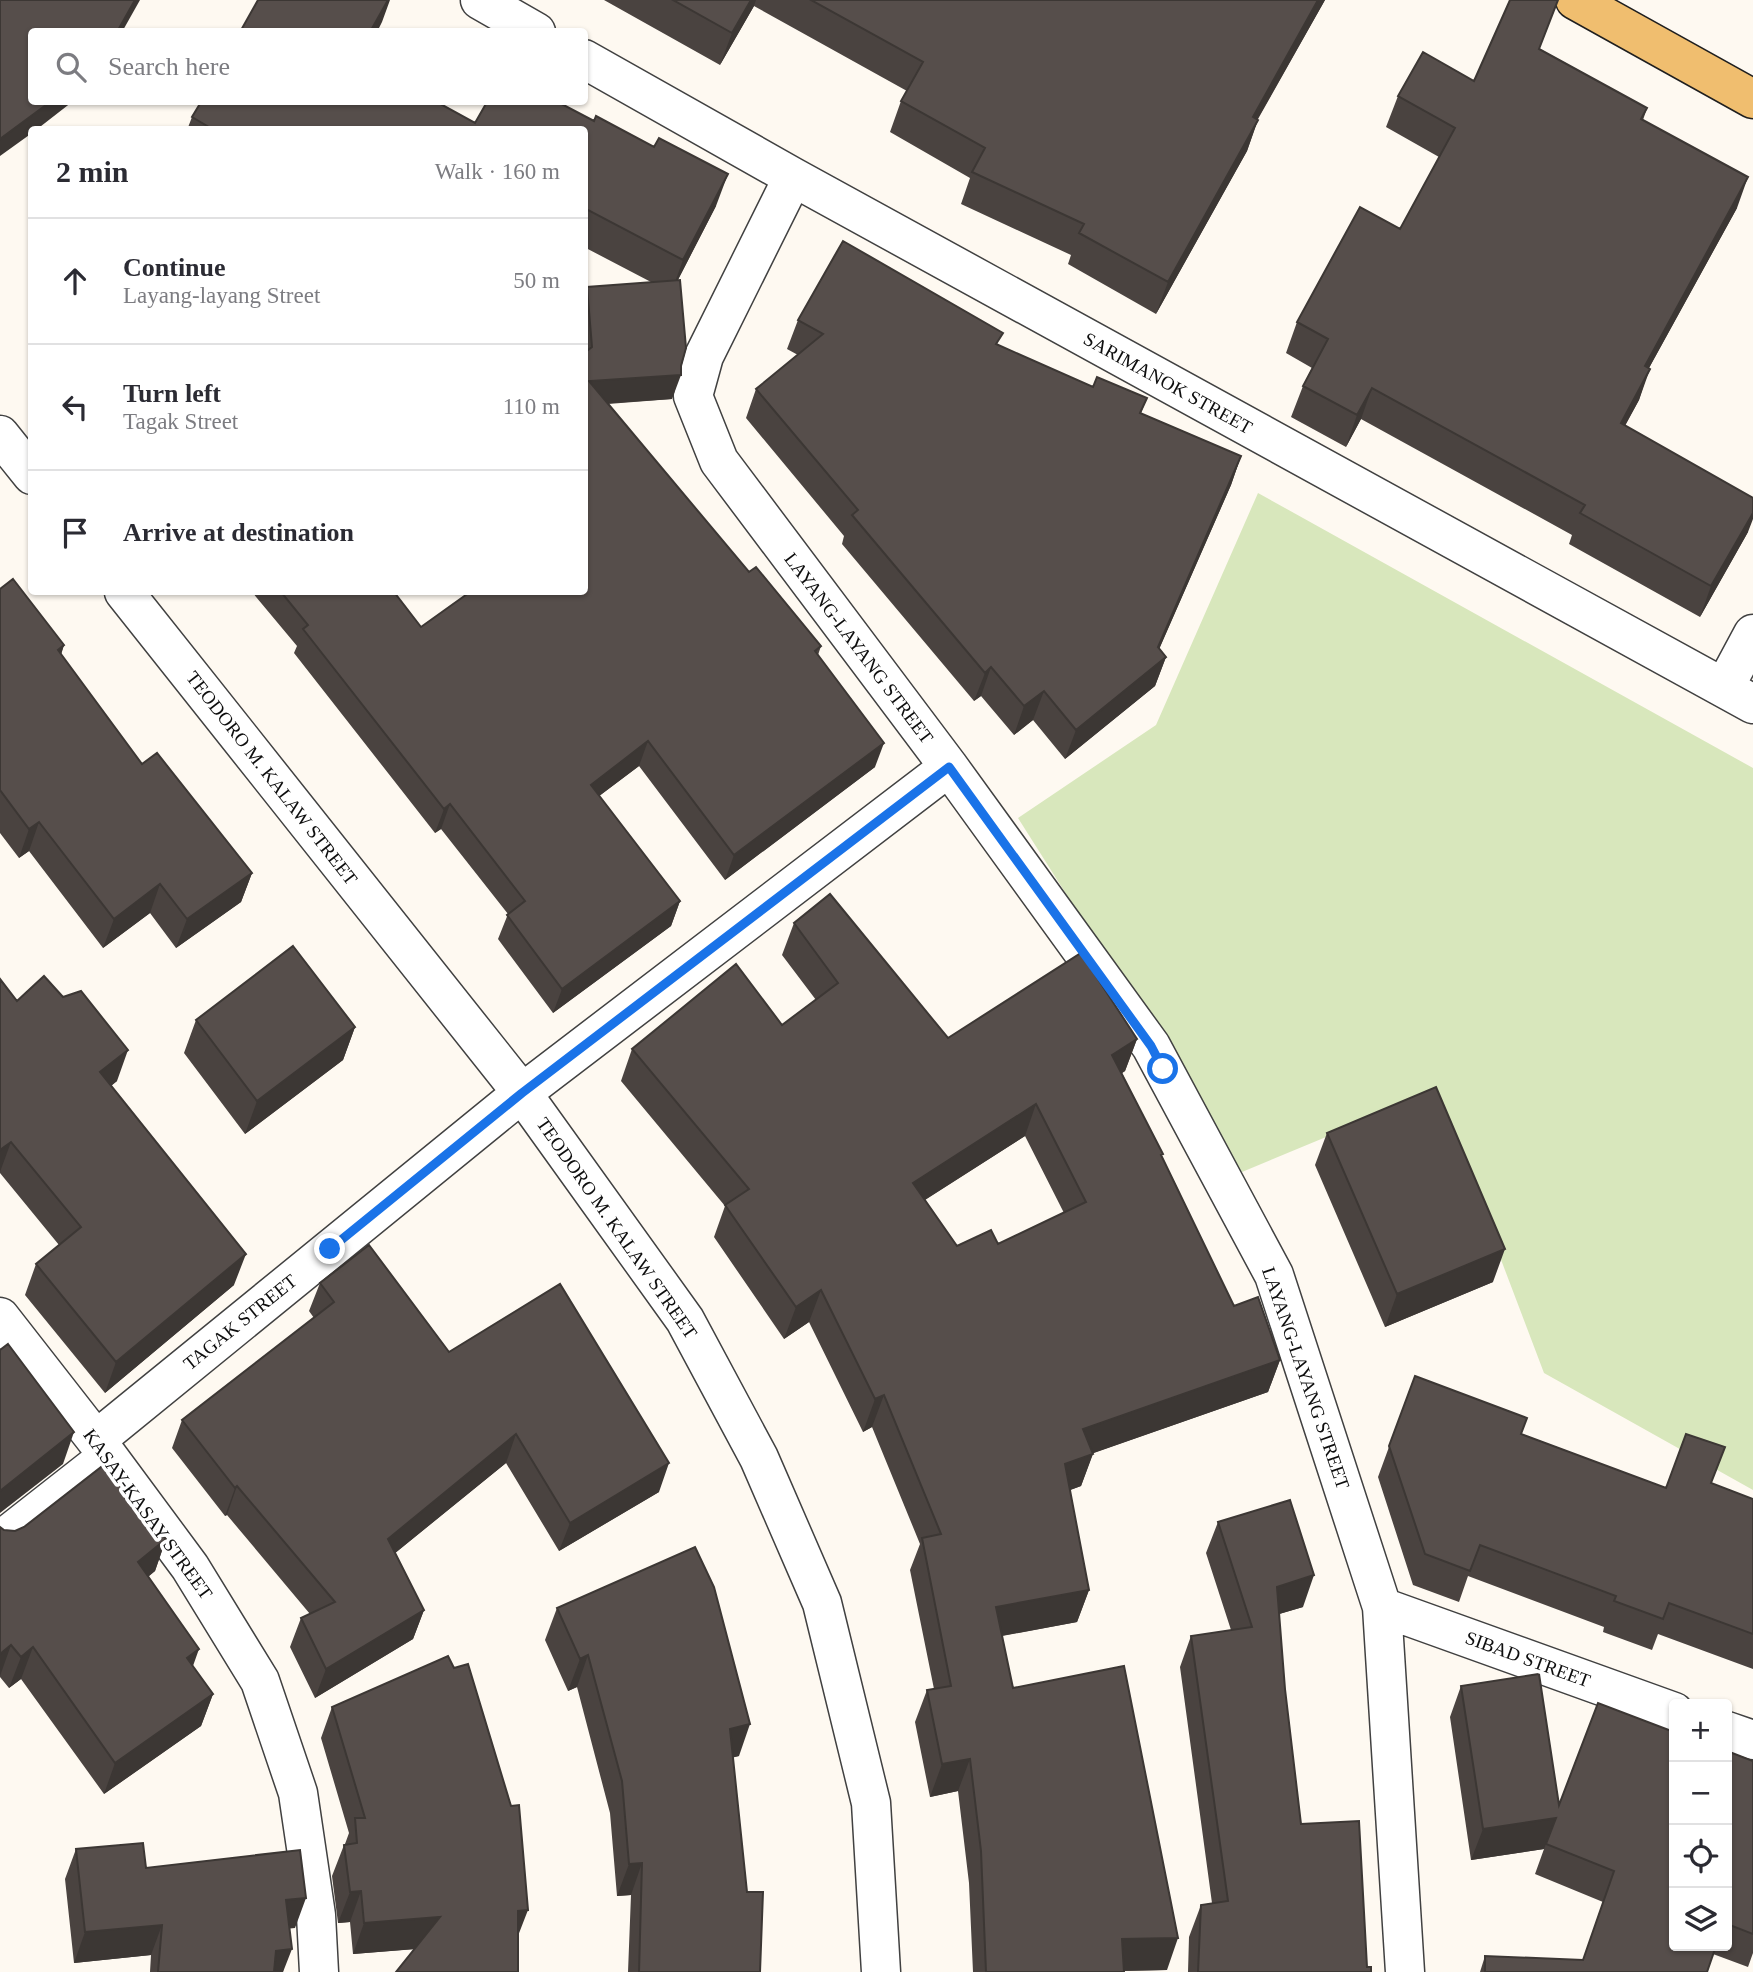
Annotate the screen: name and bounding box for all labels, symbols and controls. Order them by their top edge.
search box [28,28,588,105]
icon: search [52,48,90,86]
text: Search here [108,52,230,81]
text: 2 min [56,155,129,188]
text: Walk · 160 m [435,159,560,184]
text: Continue [123,253,226,282]
icon: ahead [56,262,94,300]
text: 50 m [513,268,560,293]
text: Layang-layang Street [123,283,320,308]
street label: SARIMANOK STREET [1080,328,1256,438]
text: Turn left [123,379,221,408]
icon: left [56,388,94,426]
text: 110 m [503,394,560,419]
text: Tagak Street [123,409,238,434]
icon: arrive [56,514,94,552]
text: Arrive at destination [123,518,354,547]
street label: LAYANG-LAYANG STREET [780,548,938,748]
street label: TEODORO M. KALAW STREET [182,667,362,889]
route start [1147,1053,1178,1084]
street label: TEODORO M. KALAW STREET [532,1113,702,1343]
route end [314,1233,345,1264]
street label: LAYANG-LAYANG STREET [1258,1264,1354,1492]
street label: TAGAK STREET [179,1270,301,1374]
street label: KASAY-KASAY STREET [79,1425,217,1604]
street label: SIBAD STREET [1463,1627,1594,1691]
map controls [1669,1699,1732,1951]
button: + [1669,1699,1732,1762]
button: − [1669,1762,1732,1825]
button: locate [1669,1825,1732,1888]
button: layers [1669,1888,1732,1951]

